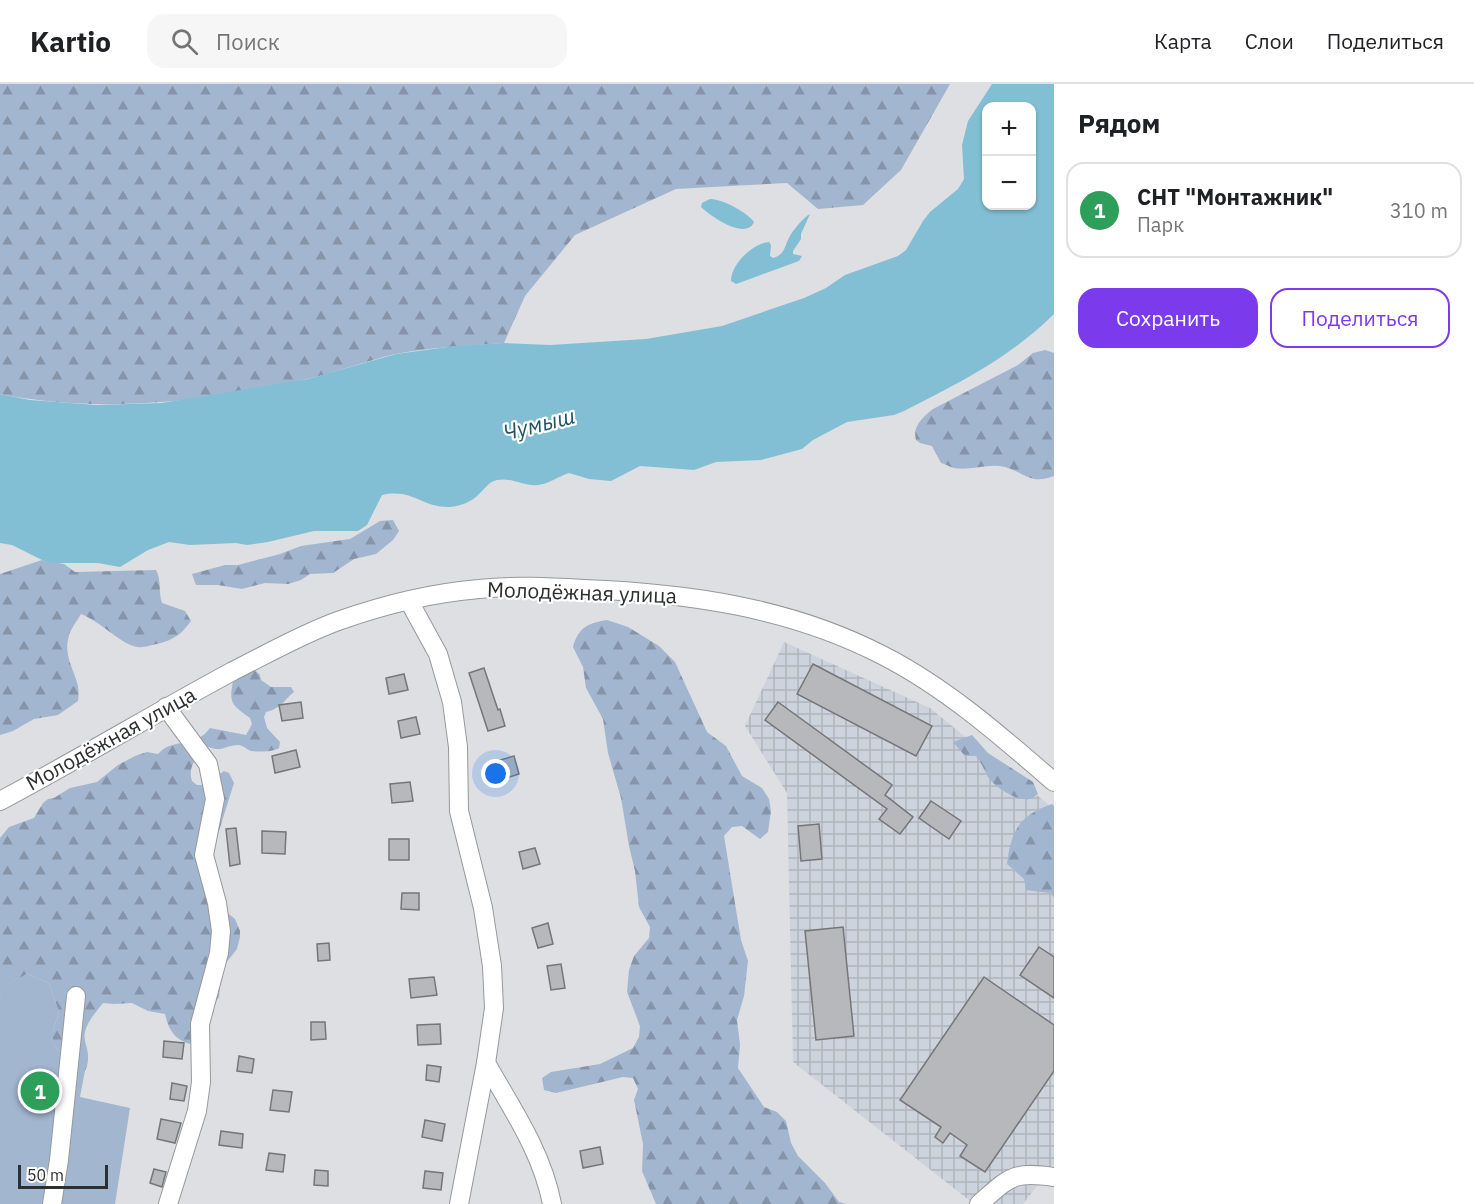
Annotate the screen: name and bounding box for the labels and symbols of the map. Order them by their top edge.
water label: Чумыш [500,401,578,446]
street label: Молодёжная улица [487,575,678,609]
street label: Молодёжная улица [21,680,200,796]
your location [481,759,510,788]
pin: 1 [20,1068,60,1114]
scale bar [18,1162,108,1190]

